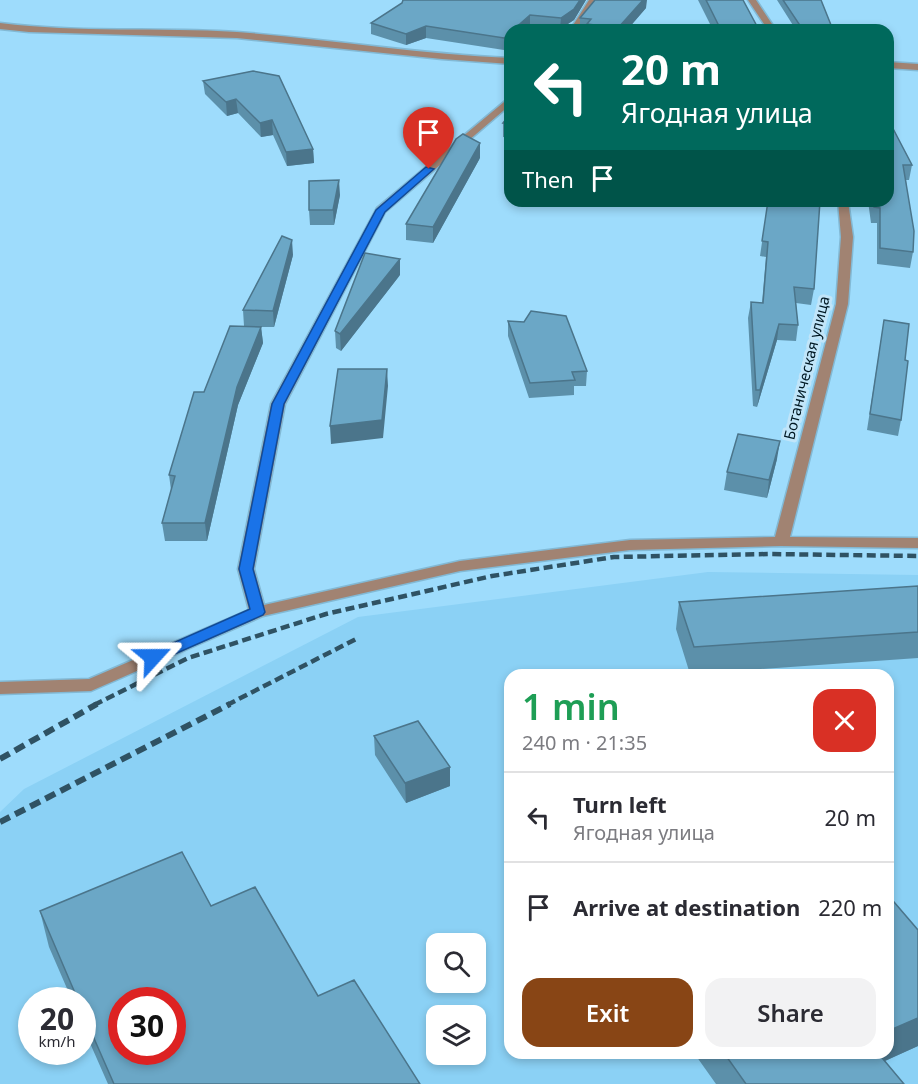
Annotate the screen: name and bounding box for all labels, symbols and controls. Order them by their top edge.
text: 20 m [621,40,721,97]
icon: left [522,48,600,126]
text: Ягодная улица [621,94,813,131]
pin [403,107,454,169]
icon: arrive [412,116,445,149]
icon: arrive [586,162,619,195]
text: Then [522,164,574,194]
street label: Ботаническая улица [778,294,834,442]
position arrow [121,625,185,689]
text: 1 min [522,682,620,731]
button: close [813,689,876,752]
text: 240 m · 21:35 [522,729,647,756]
text: Turn left [573,789,667,819]
icon: left [522,801,555,834]
text: 20 m [825,802,876,832]
text: Ягодная улица [573,819,715,846]
icon: arrive [522,891,555,924]
text: Arrive at destination [573,892,800,922]
text: 220 m [818,892,882,922]
map controls [426,933,486,1065]
button: search [426,933,486,993]
button: Exit [522,978,693,1047]
button: Share [705,978,876,1047]
speed limit sign: 30 [108,987,186,1065]
text: 20 [40,998,74,1039]
button: layers [426,1005,486,1065]
text: km/h [39,1031,75,1051]

